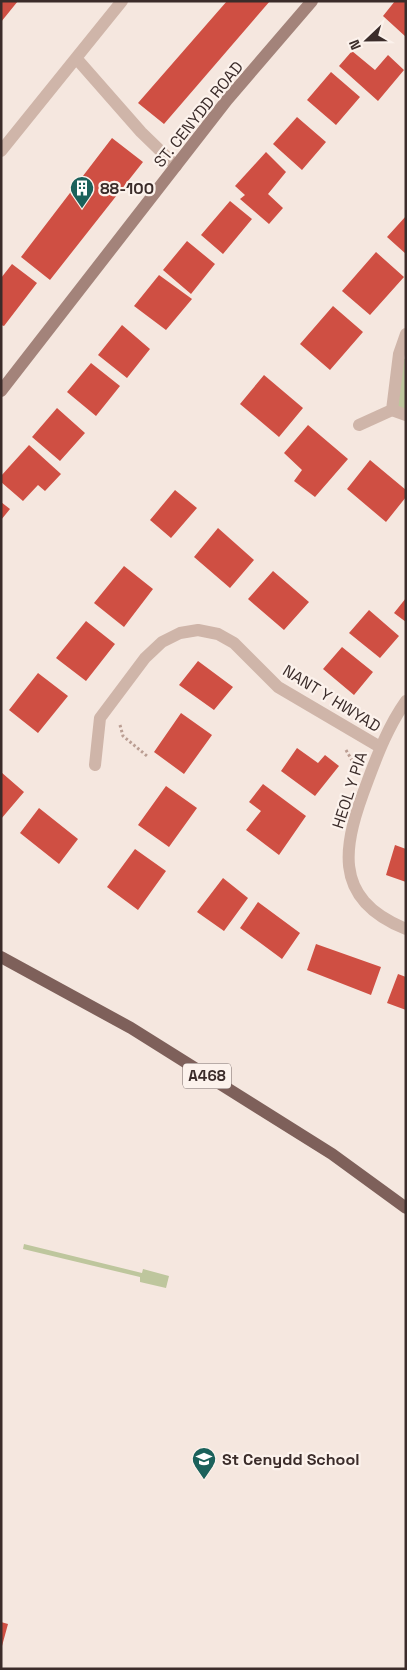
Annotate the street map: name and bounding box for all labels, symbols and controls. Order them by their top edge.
north arrow [342,15,392,65]
text: N [345,37,365,53]
street label: ST. CENYDD ROAD [149,57,248,172]
building icon: 88-100 [69,175,95,209]
place label: 88-100 [100,178,154,199]
street label: NANT Y HWYAD [279,660,385,737]
street label: HEOL Y PIA [327,749,372,831]
road number: A468 [183,1064,231,1088]
school or university icon: St Cenydd School [191,1446,217,1480]
place label: St Cenydd School [222,1449,359,1470]

